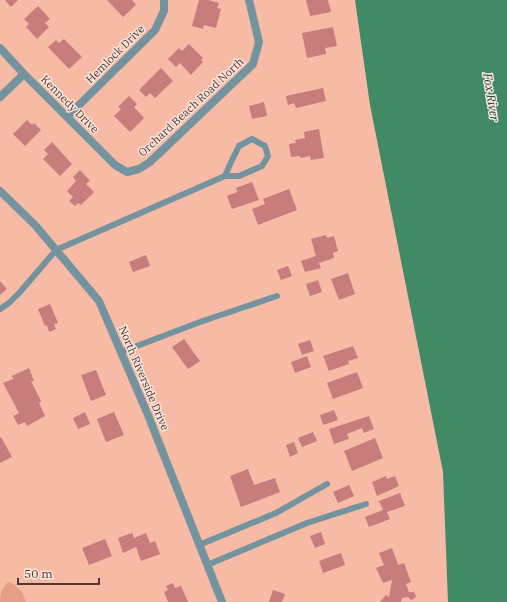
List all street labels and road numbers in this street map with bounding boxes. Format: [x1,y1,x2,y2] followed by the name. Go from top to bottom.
[83,22,147,86] street label: Hemlock Drive
[135,54,247,160] street label: Orchard Beach Road North
[38,72,102,136] street label: Kennedy Drive
[116,324,172,432] street label: North Riverside Drive

